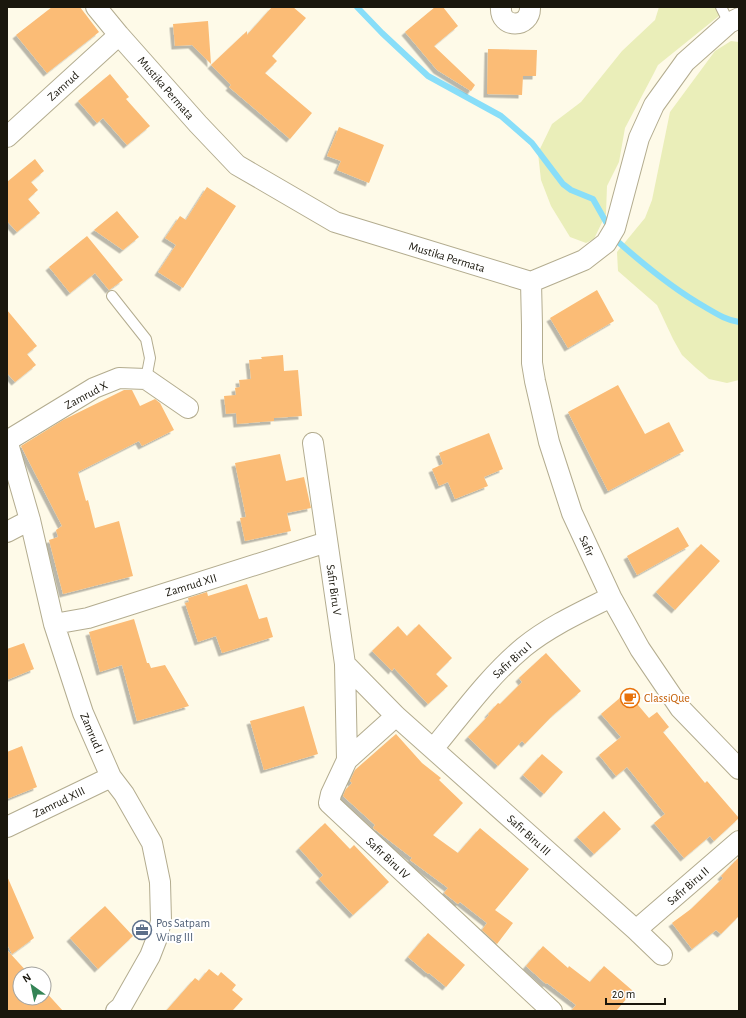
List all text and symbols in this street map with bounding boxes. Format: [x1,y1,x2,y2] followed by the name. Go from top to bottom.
[136,54,197,122] street label: Mustika Permata
[45,69,81,103] street label: Zamrud
[408,240,487,274] street label: Mustika Permata
[63,379,109,411] street label: Zamrud X
[577,534,597,558] street label: Safir
[324,564,344,617] street label: Safir Biru V
[164,572,218,598] street label: Zamrud XII
[490,640,534,680] street label: Safir Biru I
[619,687,641,709] cafe icon: ClassiQue
[644,692,690,705] place label: ClassiQue
[78,711,106,755] street label: Zamrud I
[31,784,87,820] street label: Zamrud XIII
[505,812,553,858] street label: Safir Biru III
[364,835,412,881] street label: Safir Biru IV
[665,865,711,907] street label: Safir Biru II
[156,917,210,943] place label: Pos Satpam Wing III
[131,919,153,941] office icon: Pos Satpam Wing III
[12,966,52,1006] north arrow
[21,971,33,985] text: N
[606,980,665,1006] scale bar
[612,988,635,1000] text: 20 m

